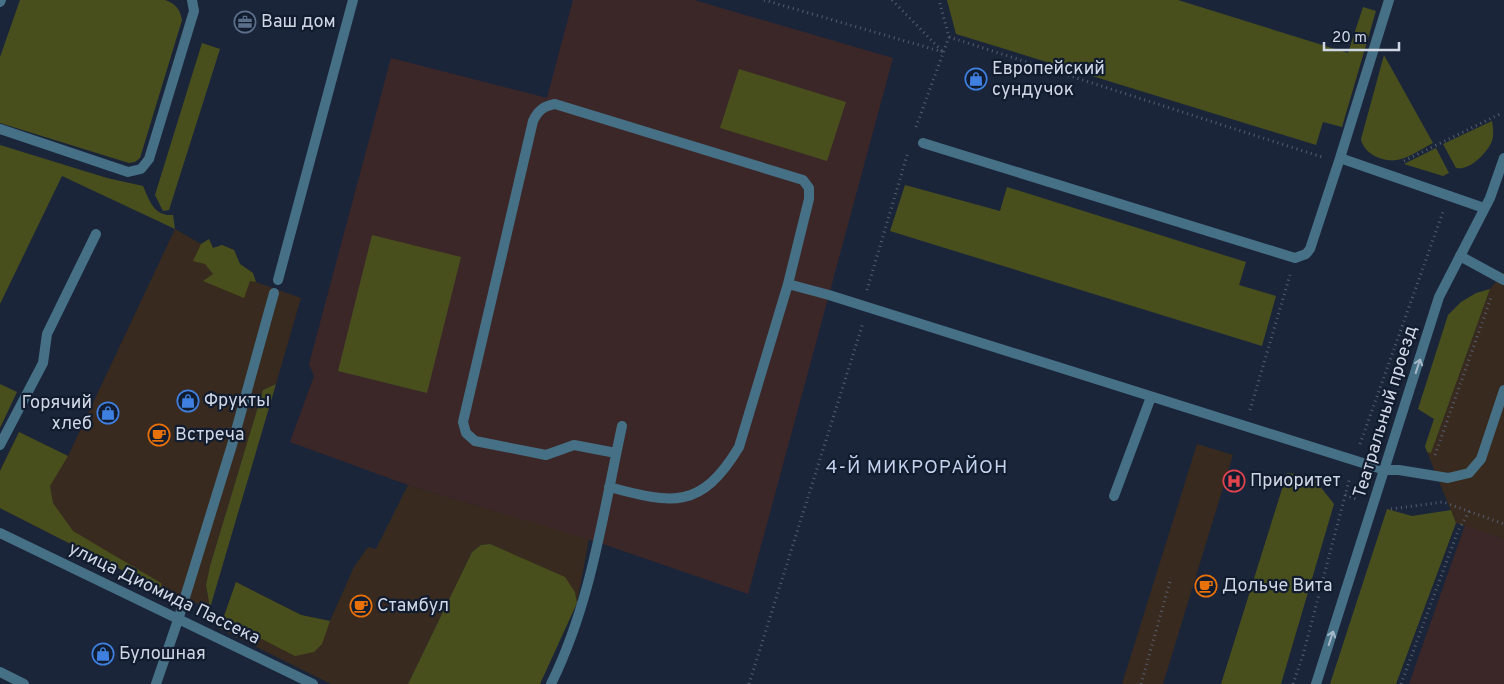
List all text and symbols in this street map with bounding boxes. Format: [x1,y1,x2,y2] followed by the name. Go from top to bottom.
[233,10,257,34] office icon: Ваш дом
[261,11,336,34] place label: Ваш дом
[1324,20,1399,52] scale bar
[1332,29,1367,48] text: 20 m
[992,58,1105,102] place label: Европейский сундучок
[964,67,988,91] shop icon: Европейский сундучок
[1349,323,1423,501] street label: Театральный проезд
[1413,358,1423,374] one-way arrow
[176,389,200,413] shop icon: Фрукты
[204,390,270,413] place label: Фрукты
[21,392,92,436] place label: Горячий хлеб
[96,401,120,425] shop icon: Горячий хлеб
[147,423,171,447] cafe icon: Встреча
[175,424,245,447] place label: Встреча
[826,455,1008,480] district label: 4-Й МИКРОРАЙОН
[1222,469,1246,493] hospital icon: Приоритет
[1250,470,1341,493] place label: Приоритет
[64,538,264,650] street label: улица Диомида Пассека
[1194,574,1218,598] cafe icon: Дольче Вита
[1222,575,1333,598] place label: Дольче Вита
[349,594,373,618] cafe icon: Стамбул
[377,595,449,618] place label: Стамбул
[1327,630,1337,646] one-way arrow
[91,642,115,666] shop icon: Булошная
[119,643,206,666] place label: Булошная

